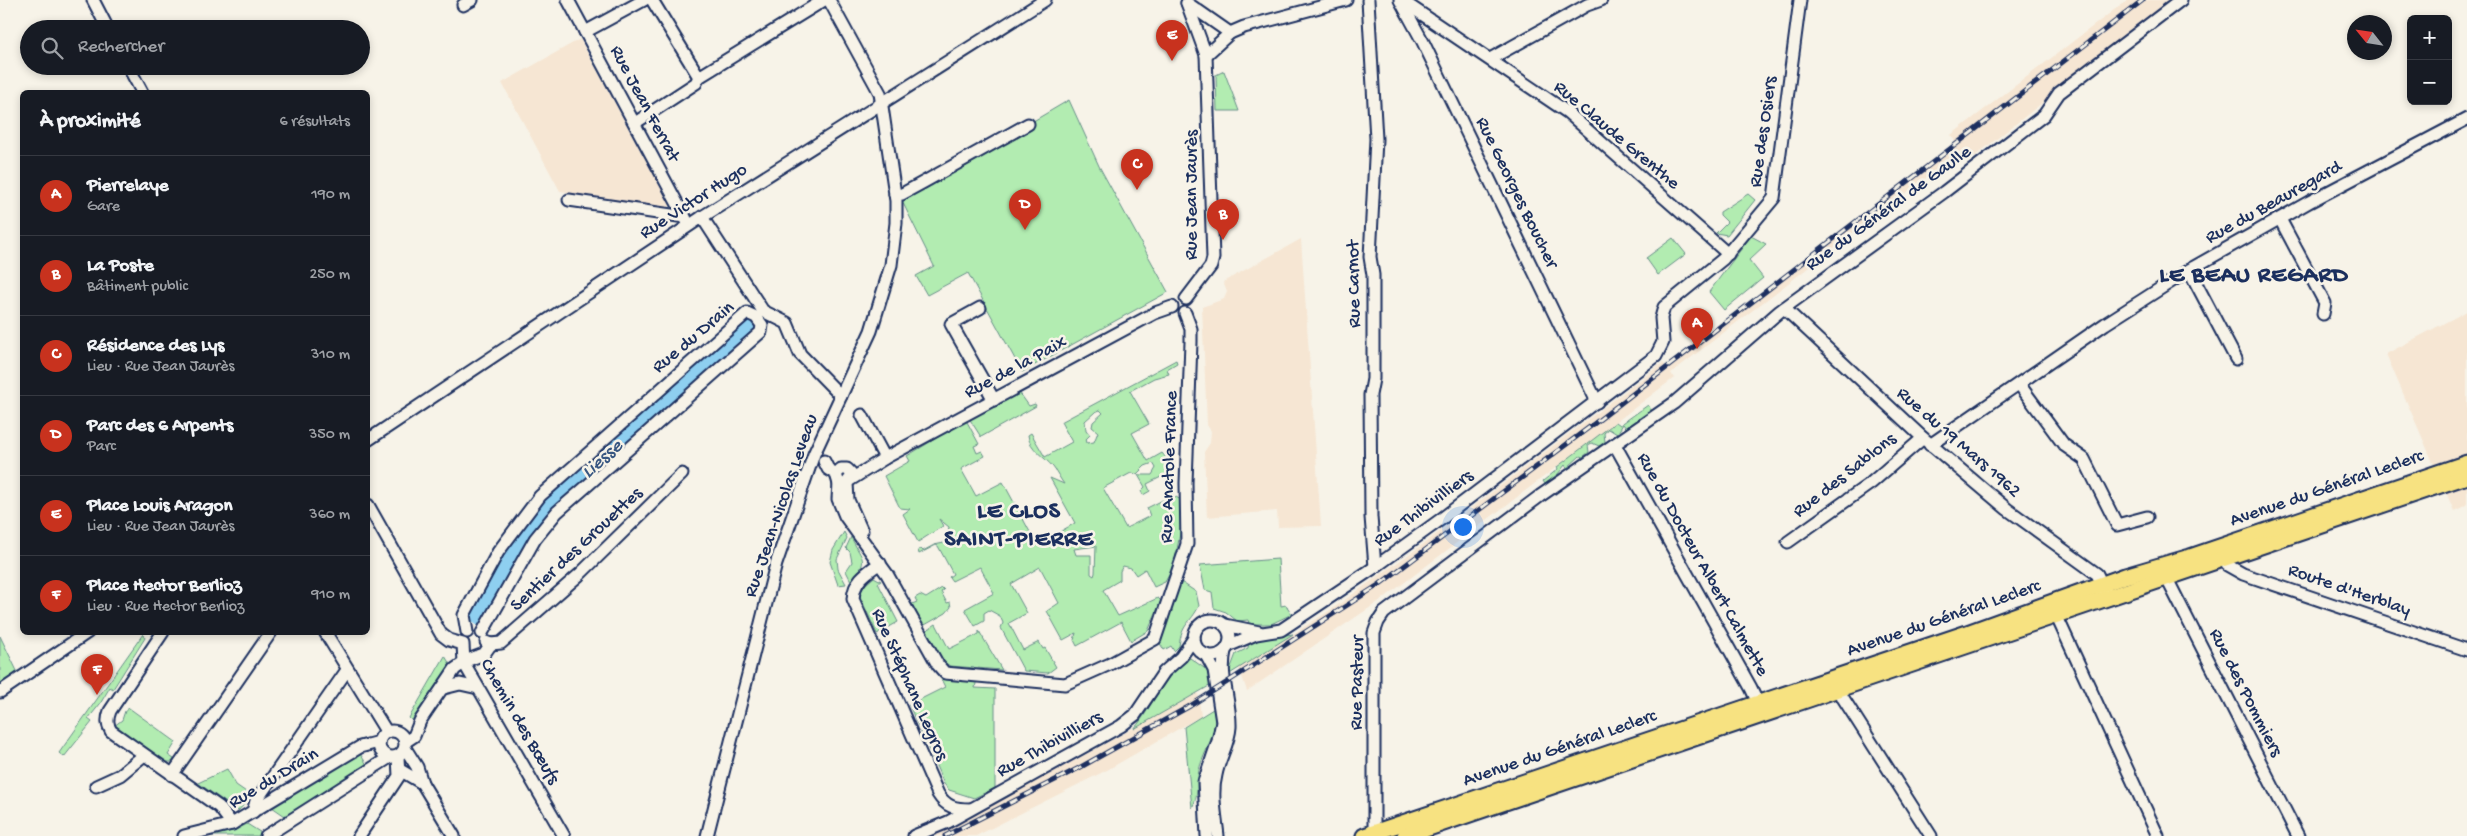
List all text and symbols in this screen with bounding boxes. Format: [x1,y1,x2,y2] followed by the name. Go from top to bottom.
[2347,15,2392,60] north arrow
[2407,15,2452,105] map controls
[2407,15,2452,60] button: +
[20,20,370,75] search box
[1156,20,1188,61] pin: E
[38,34,66,62] icon: search
[78,36,164,59] text: Rechercher
[604,42,685,168] street label: Rue Jean Ferrat
[2407,60,2452,105] button: −
[1745,74,1783,189] street label: Rue des Osiers
[1548,76,1684,196] street label: Rue Claude Grenthe
[40,110,141,135] text: À proximité
[279,113,350,132] text: 6 résultats
[1469,114,1564,274] street label: Rue Georges Boucher
[1181,129,1204,260] street label: Rue Jean Jaurès
[1802,141,1977,277] street label: Rue du Général de Gaulle
[1121,149,1153,190] pin: C
[2202,155,2348,250] street label: Rue du Beauregard
[636,159,752,245] street label: Rue Victor Hugo
[87,175,169,198] text: Pierrelaye
[51,186,61,205] text: A
[311,186,350,205] text: 190 m
[1009,189,1041,230] pin: D
[87,198,120,217] text: Gare
[1207,199,1239,240] pin: B
[1343,238,1367,328] street label: Rue Carnot
[87,255,154,278] text: La Poste
[2159,262,2349,291] district label: LE BEAU REGARD
[52,266,60,285] text: B
[310,266,350,285] text: 250 m
[87,278,188,297] text: Bâtiment public
[648,297,740,379] street label: Rue du Drain
[1681,308,1713,349] pin: A
[961,331,1071,405] street label: Rue de la Paix
[87,335,224,358] text: Résidence des Lys
[52,346,60,365] text: C
[311,346,350,365] text: 310 m
[87,358,234,377] text: Lieu · Rue Jean Jaurès
[1891,383,2025,503] street label: Rue du 19 Mars 1962
[1156,390,1184,544] street label: Rue Anatole France
[740,411,824,601] street label: Rue Jean-Nicolas Leveau
[87,415,233,438] text: Parc des 6 Arpents
[51,426,61,445] text: D
[309,426,350,445] text: 350 m
[1789,428,1902,524] street label: Rue des Sablons
[578,435,629,484] water label: Liesse
[87,438,116,457] text: Parc
[2227,445,2427,533] street label: Avenue du Général Leclerc
[1631,449,1773,681] street label: Rue du Docteur Albert Calmette
[1370,465,1479,553] street label: Rue Thibivilliers
[506,482,649,617] street label: Sentier des Grouettes
[87,495,233,518] text: Place Louis Aragon
[944,498,1095,555] district label: LE CLOS SAINT-PIERRE
[51,506,61,525] text: E
[309,506,350,525] text: 360 m
[1450,514,1476,540] your location
[87,518,234,537] text: Lieu · Rue Jean Jaurès
[2285,559,2414,623] street label: Route d'Herblay
[87,575,242,598] text: Place Hector Berlioz
[1844,575,2044,663] street label: Avenue du Général Leclerc
[52,586,60,605] text: F
[311,586,350,605] text: 910 m
[87,598,244,617] text: Lieu · Rue Hector Berlioz
[865,605,953,766] street label: Rue Stéphane Legros
[2203,625,2288,762] street label: Rue des Pommiers
[1346,633,1370,730] street label: Rue Pasteur
[81,654,113,695] pin: F
[474,655,565,790] street label: Chemin des Bœufs
[1460,705,1660,793] street label: Avenue du Général Leclerc
[993,706,1108,784] street label: Rue Thibivilliers
[225,743,323,815] street label: Rue du Drain

